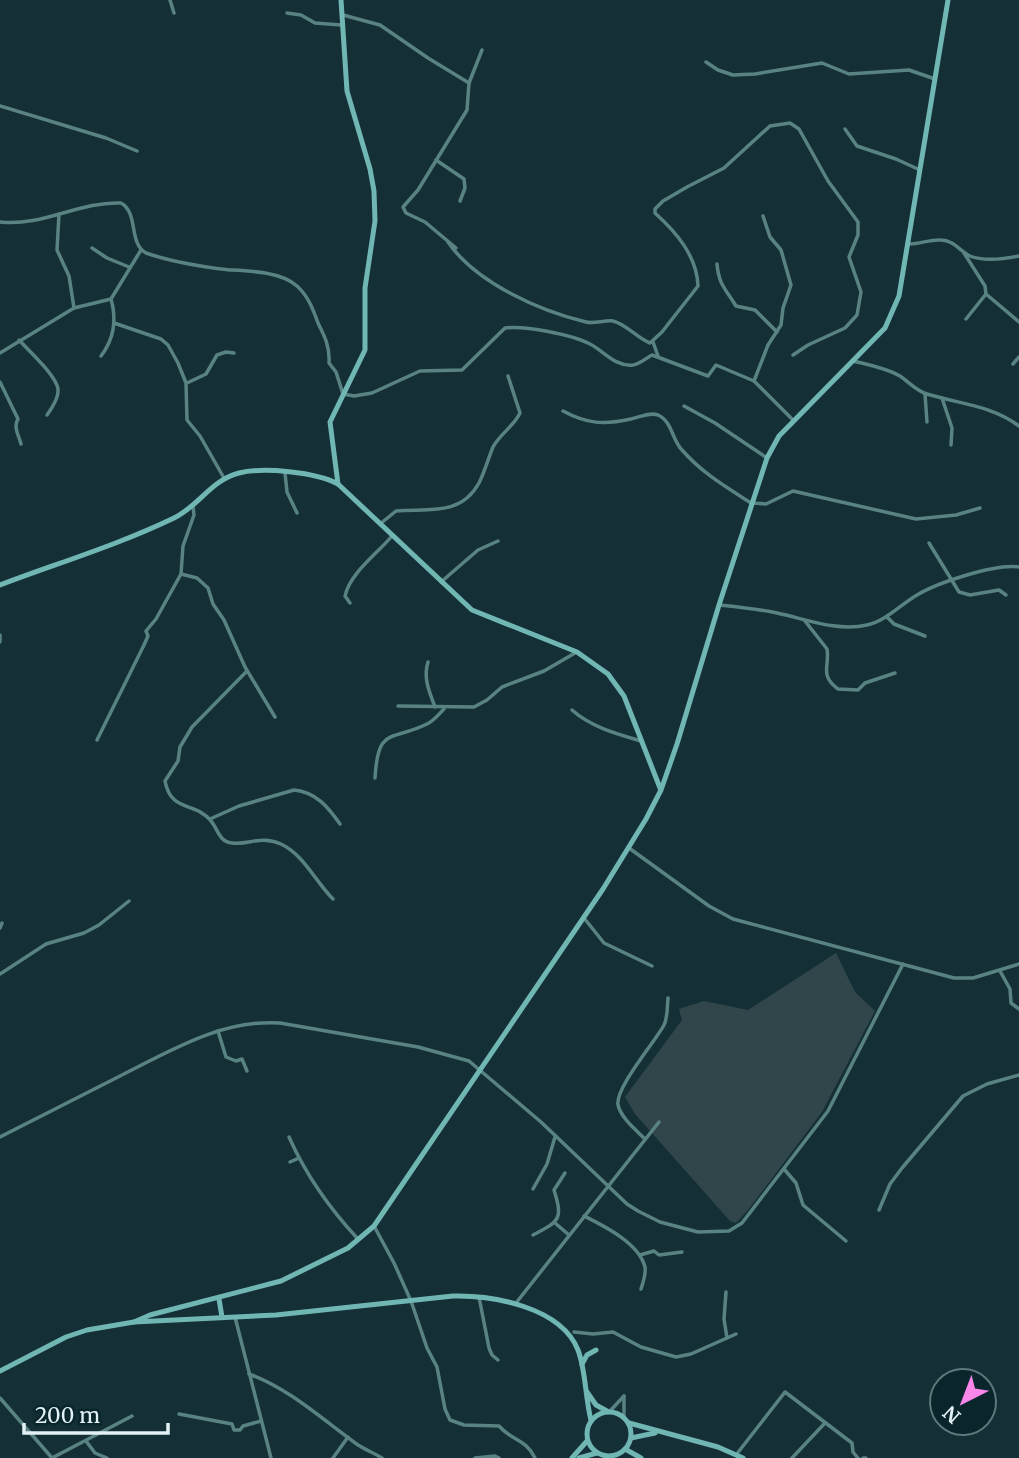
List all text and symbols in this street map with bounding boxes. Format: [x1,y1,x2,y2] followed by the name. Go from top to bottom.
[928,1367,998,1437] north arrow
[24,1392,168,1436] scale bar
[938,1401,965,1429] text: N
[35,1402,100,1429] text: 200 m

